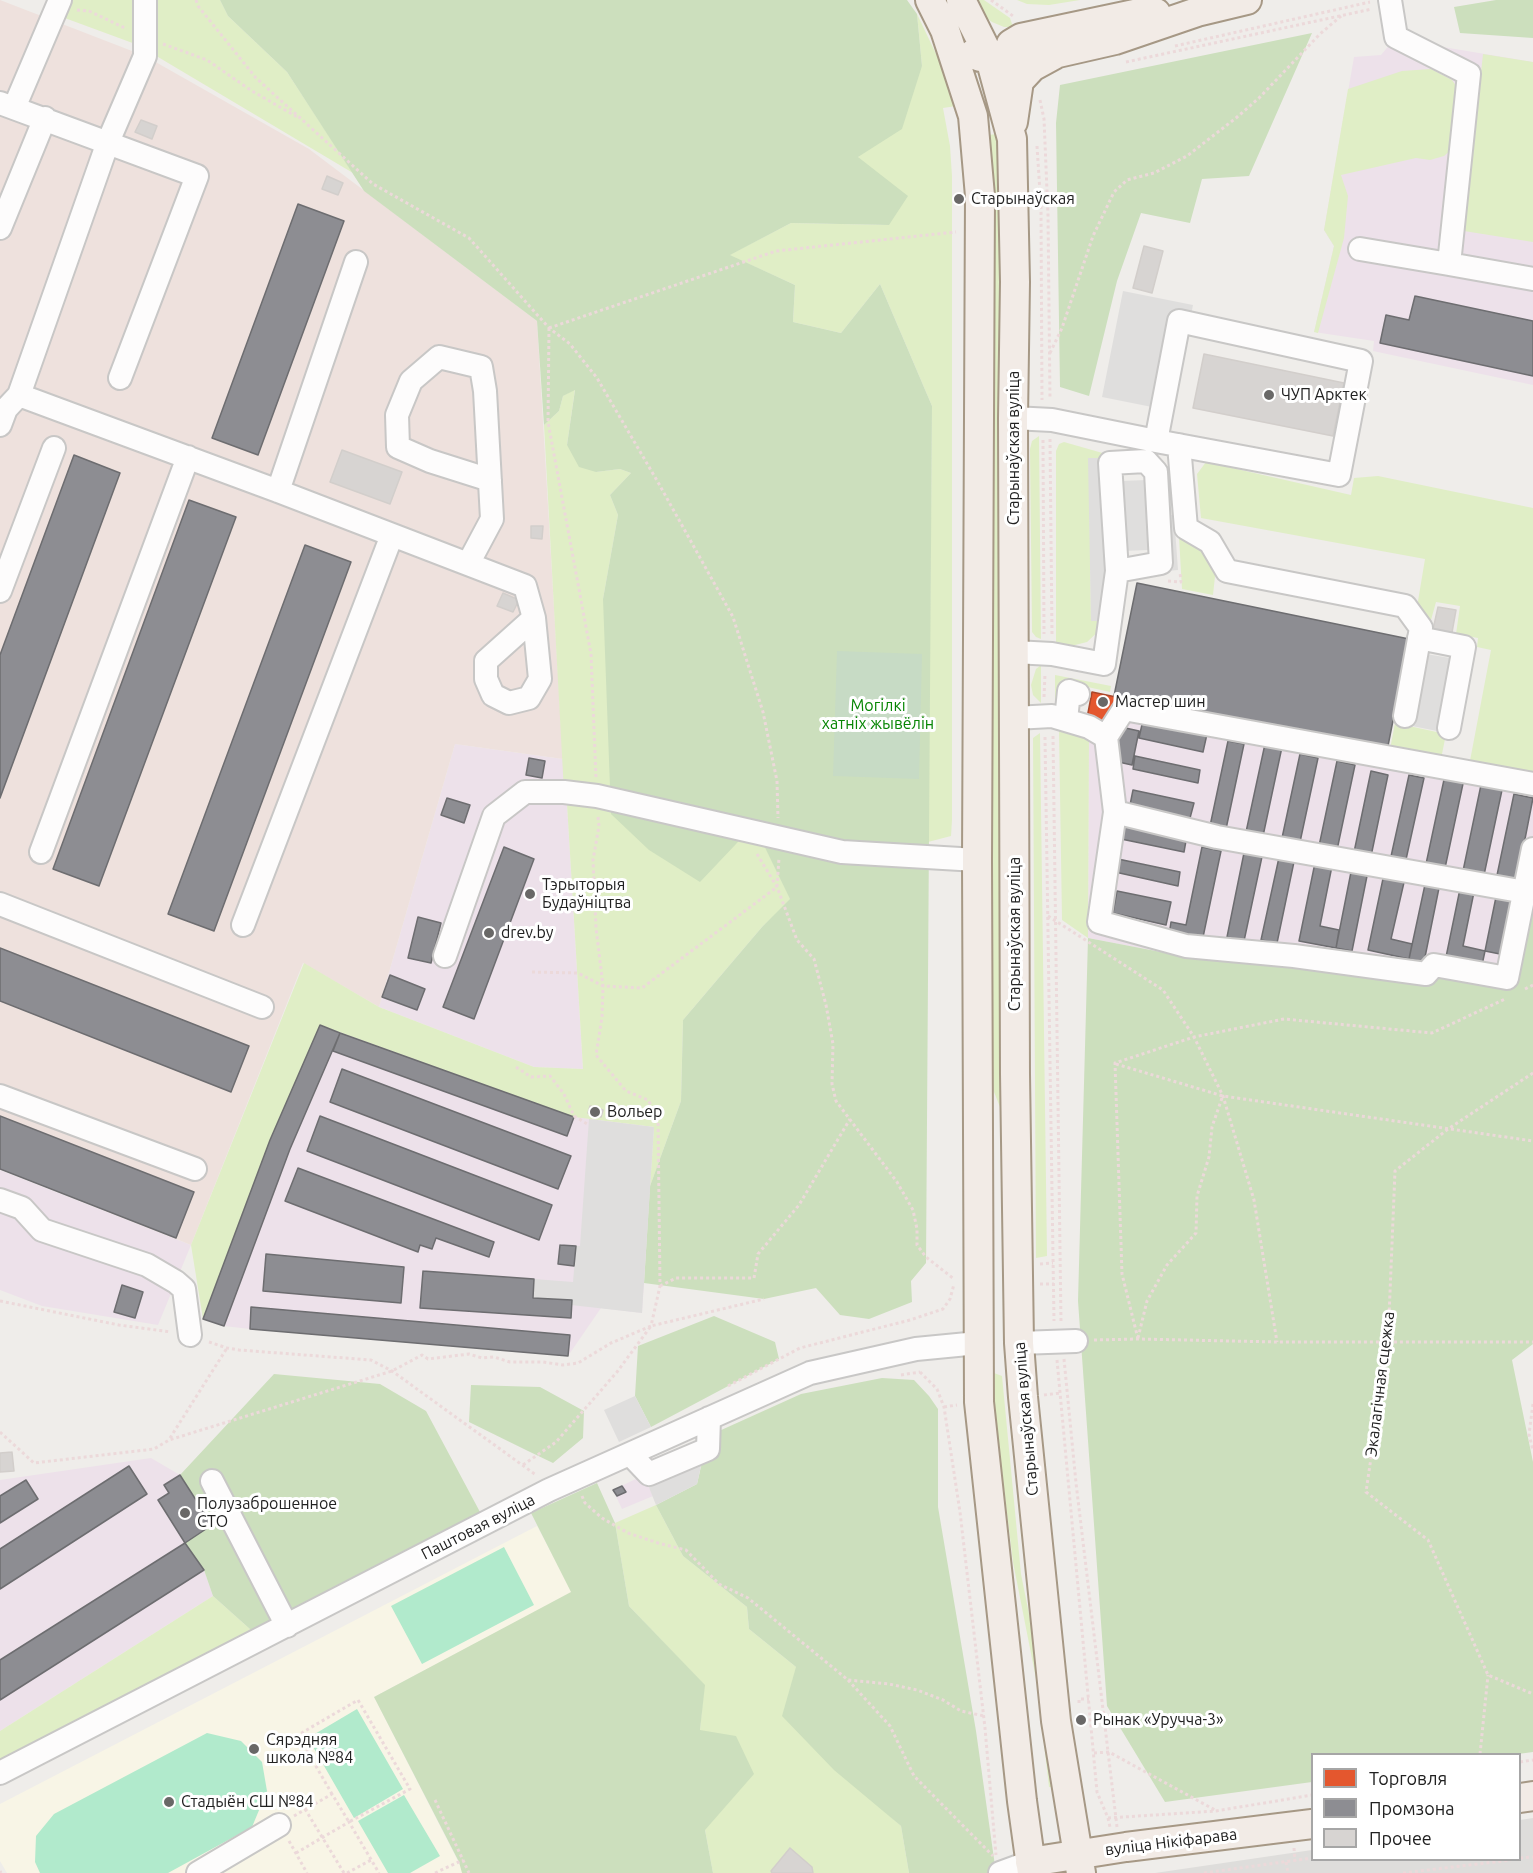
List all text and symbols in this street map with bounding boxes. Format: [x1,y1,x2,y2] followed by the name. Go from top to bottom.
[971,189,1075,209] place label: Старынаўская
[952,192,966,206] marker: Старынаўская
[1004,371,1024,525] street label: Старынаўская вуліца
[1281,385,1367,405] place label: ЧУП Арктек
[1262,388,1276,402] marker: ЧУП Арктек
[1115,692,1206,712] place label: Мастер шин
[1096,695,1110,709] marker: Мастер шин
[822,696,934,734] park label: Могілкі хатніх жывёлін
[1005,857,1025,1011] street label: Старынаўская вуліца
[542,875,631,913] place label: Тэрыторыя Будаўніцтва
[523,887,537,901] marker: Тэрыторыя Будаўніцтва
[501,923,554,943] place label: drev.by
[482,926,496,940] marker: drev.by
[607,1102,662,1122] place label: Вольер
[588,1105,602,1119] marker: Вольер
[1362,1310,1398,1458] street label: Экалагічная сцежка
[1010,1341,1042,1497] street label: Старынаўская вуліца
[418,1490,538,1564] street label: Паштовая вуліца
[197,1494,337,1532] place label: Полузаброшенное СТО
[178,1506,192,1520] marker: Полузаброшенное СТО
[1093,1710,1224,1730] place label: Рынак «Уручча-3»
[1074,1713,1088,1727] marker: Рынак «Уручча-3»
[266,1730,353,1768] place label: Сярэдняя школа №84
[247,1742,261,1756] marker: Сярэдняя школа №84
[1311,1753,1521,1861] legend
[1369,1768,1447,1788] text: Торговля
[181,1792,314,1812] place label: Стадыён СШ №84
[162,1795,176,1809] marker: Стадыён СШ №84
[1369,1798,1454,1818] text: Промзона
[1104,1824,1238,1860] street label: вуліца Нікіфарава
[1369,1828,1432,1848] text: Прочее

